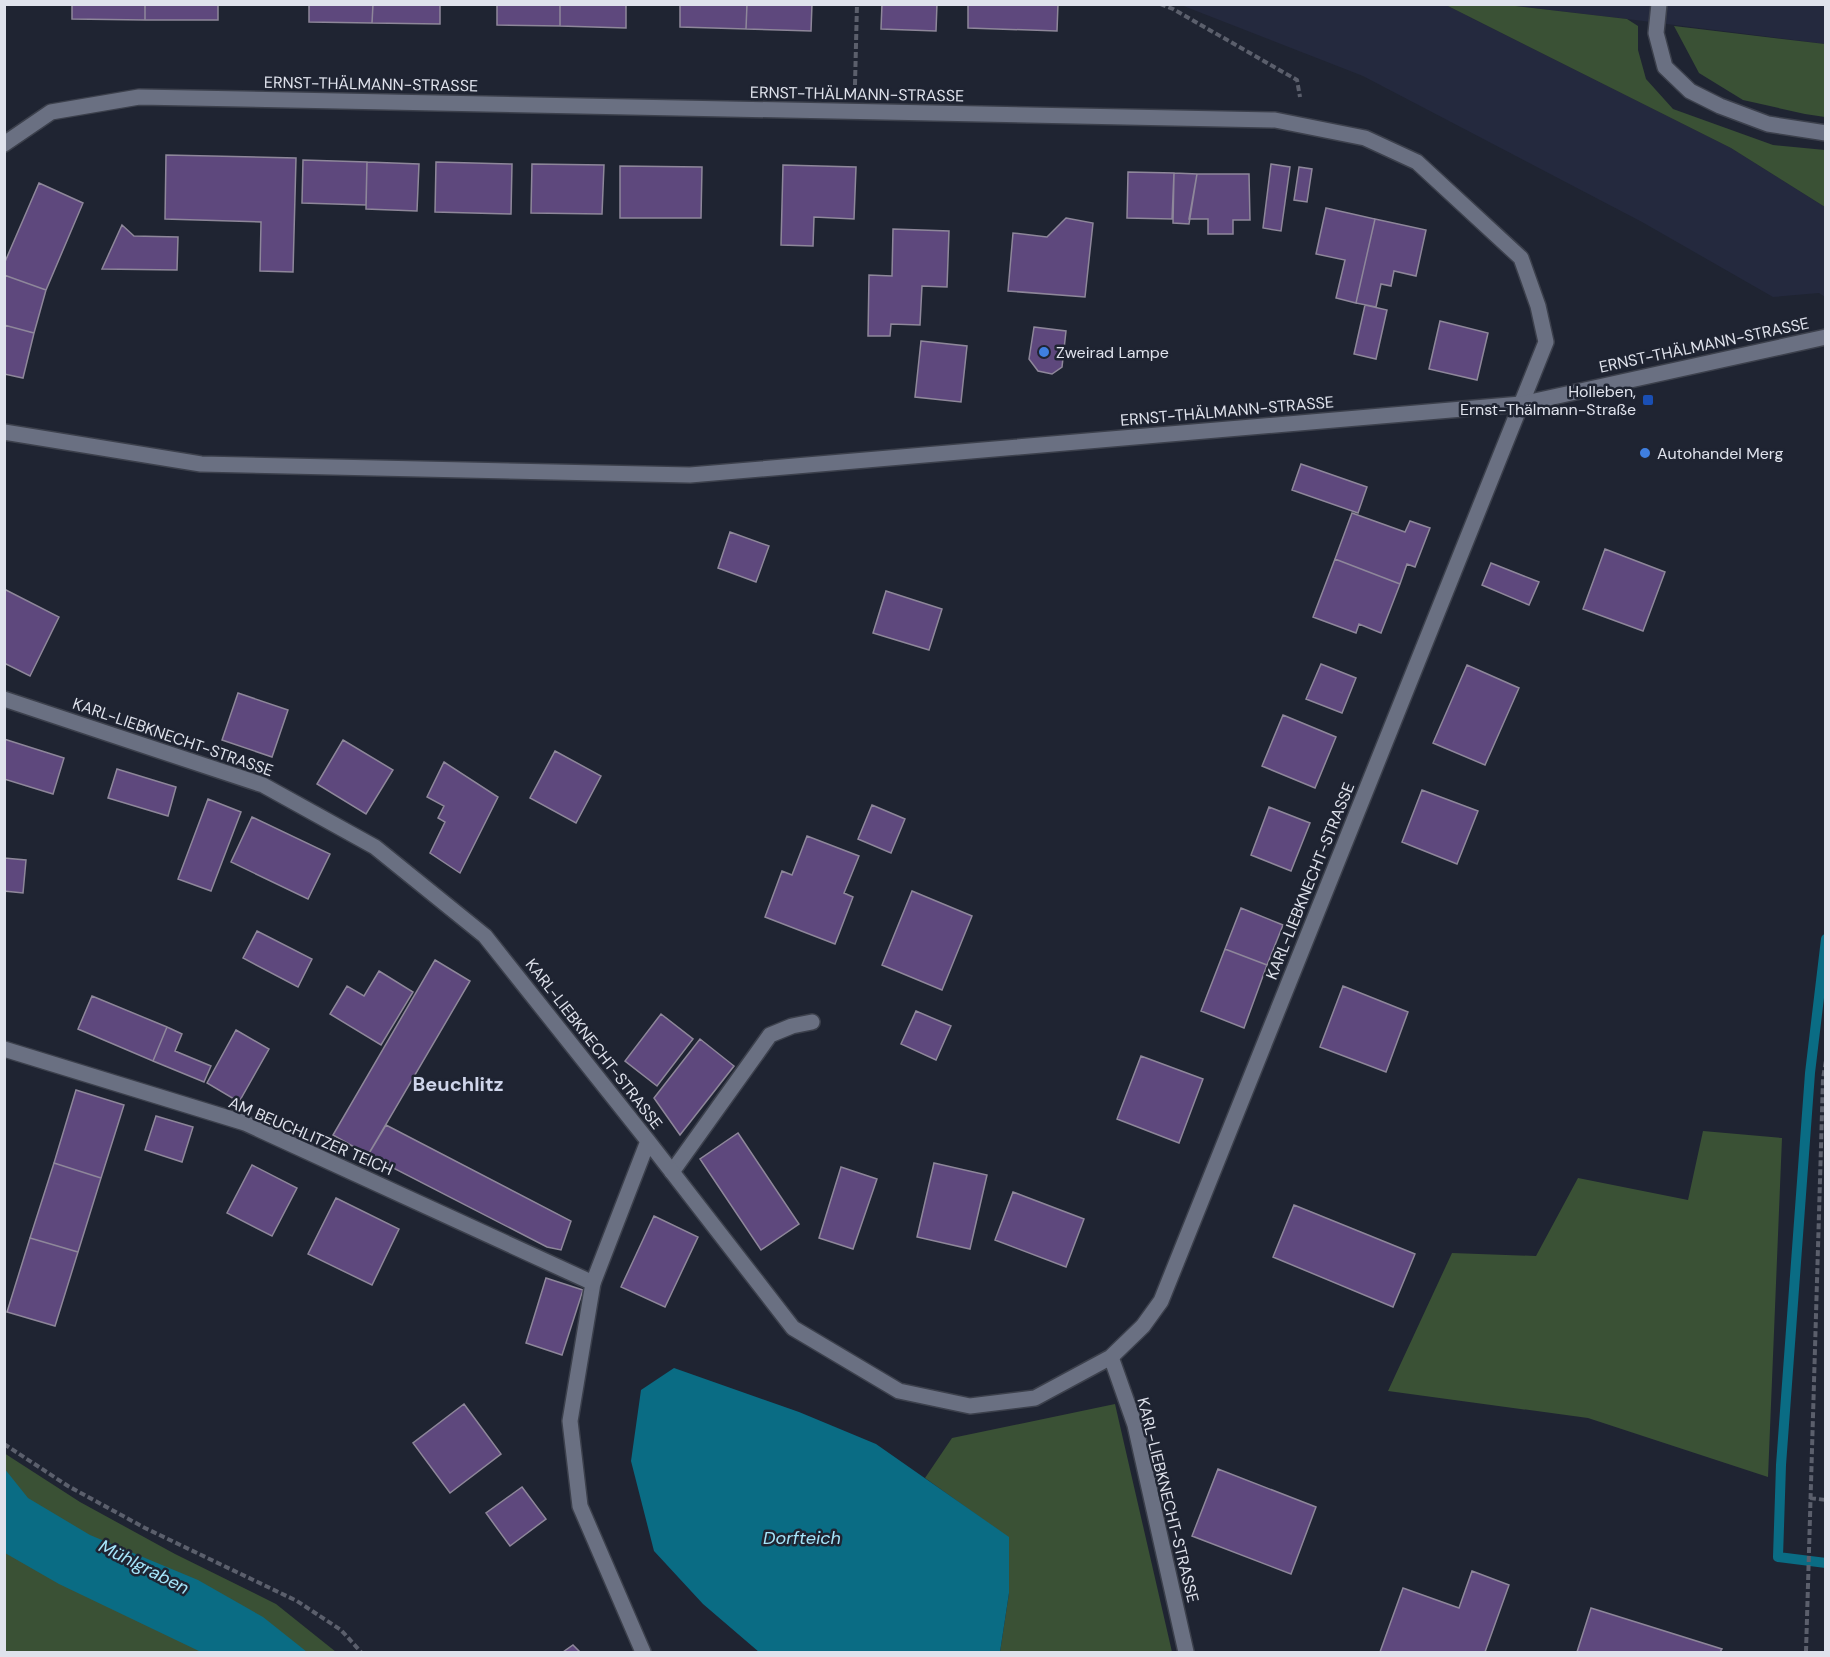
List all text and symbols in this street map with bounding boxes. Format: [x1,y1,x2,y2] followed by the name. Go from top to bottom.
[264,72,478,96] street label: ERNST-THÄLMANN-STRASSE
[750,82,964,106] street label: ERNST-THÄLMANN-STRASSE
[1597,312,1811,378] street label: ERNST-THÄLMANN-STRASSE
[1056,342,1169,363] place label: Zweirad Lampe
[1037,345,1051,359] marker: Zweirad Lampe
[1460,381,1636,420] place label: Holleben, Ernst-Thälmann-Straße
[1119,391,1335,431] street label: ERNST-THÄLMANN-STRASSE
[1641,393,1655,407] marker: Holleben, Ernst-Thälmann-Straße
[1657,443,1783,464] place label: Autohandel Merg
[1638,446,1652,460] marker: Autohandel Merg
[70,693,276,781] street label: KARL-LIEBKNECHT-STRASSE
[1261,779,1359,983] street label: KARL-LIEBKNECHT-STRASSE
[521,955,667,1133] street label: KARL-LIEBKNECHT-STRASSE
[413,1071,503,1097] district label: Beuchlitz
[226,1092,396,1180] street label: AM BEUCHLITZER TEICH
[1132,1395,1204,1605] street label: KARL-LIEBKNECHT-STRASSE
[763,1526,841,1550] water label: Dorfteich
[95,1534,193,1600] water label: Mühlgraben

